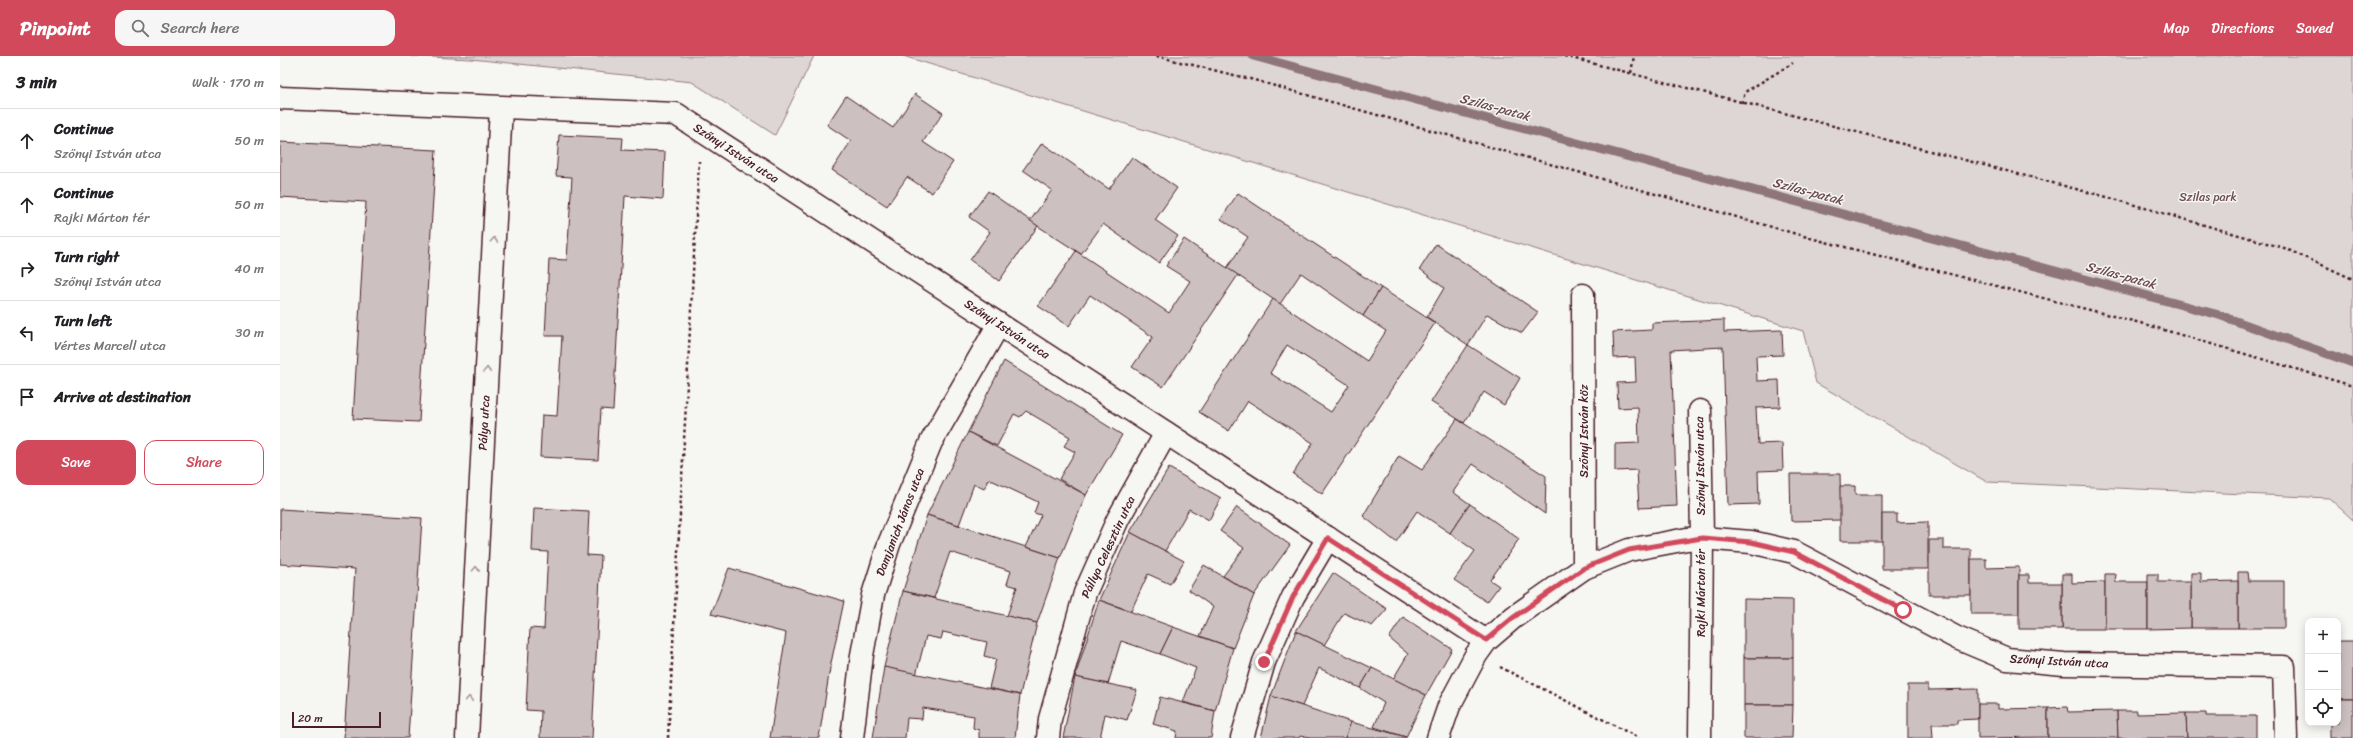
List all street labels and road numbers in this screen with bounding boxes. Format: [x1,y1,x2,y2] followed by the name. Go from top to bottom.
[689,117,784,190] street label: Szőnyi István utca
[960,293,1055,366] street label: Szőnyi István utca
[1573,384,1595,478] street label: Szőnyi István köz
[472,395,496,451] street label: Pálya utca
[1688,415,1712,516] street label: Szőnyi István utca
[869,465,931,579] street label: Damjanich János utca
[1075,492,1141,602] street label: Pállya Celesztin utca
[1690,548,1712,637] street label: Rajki Márton tér
[2009,647,2110,675] street label: Szőnyi István utca

